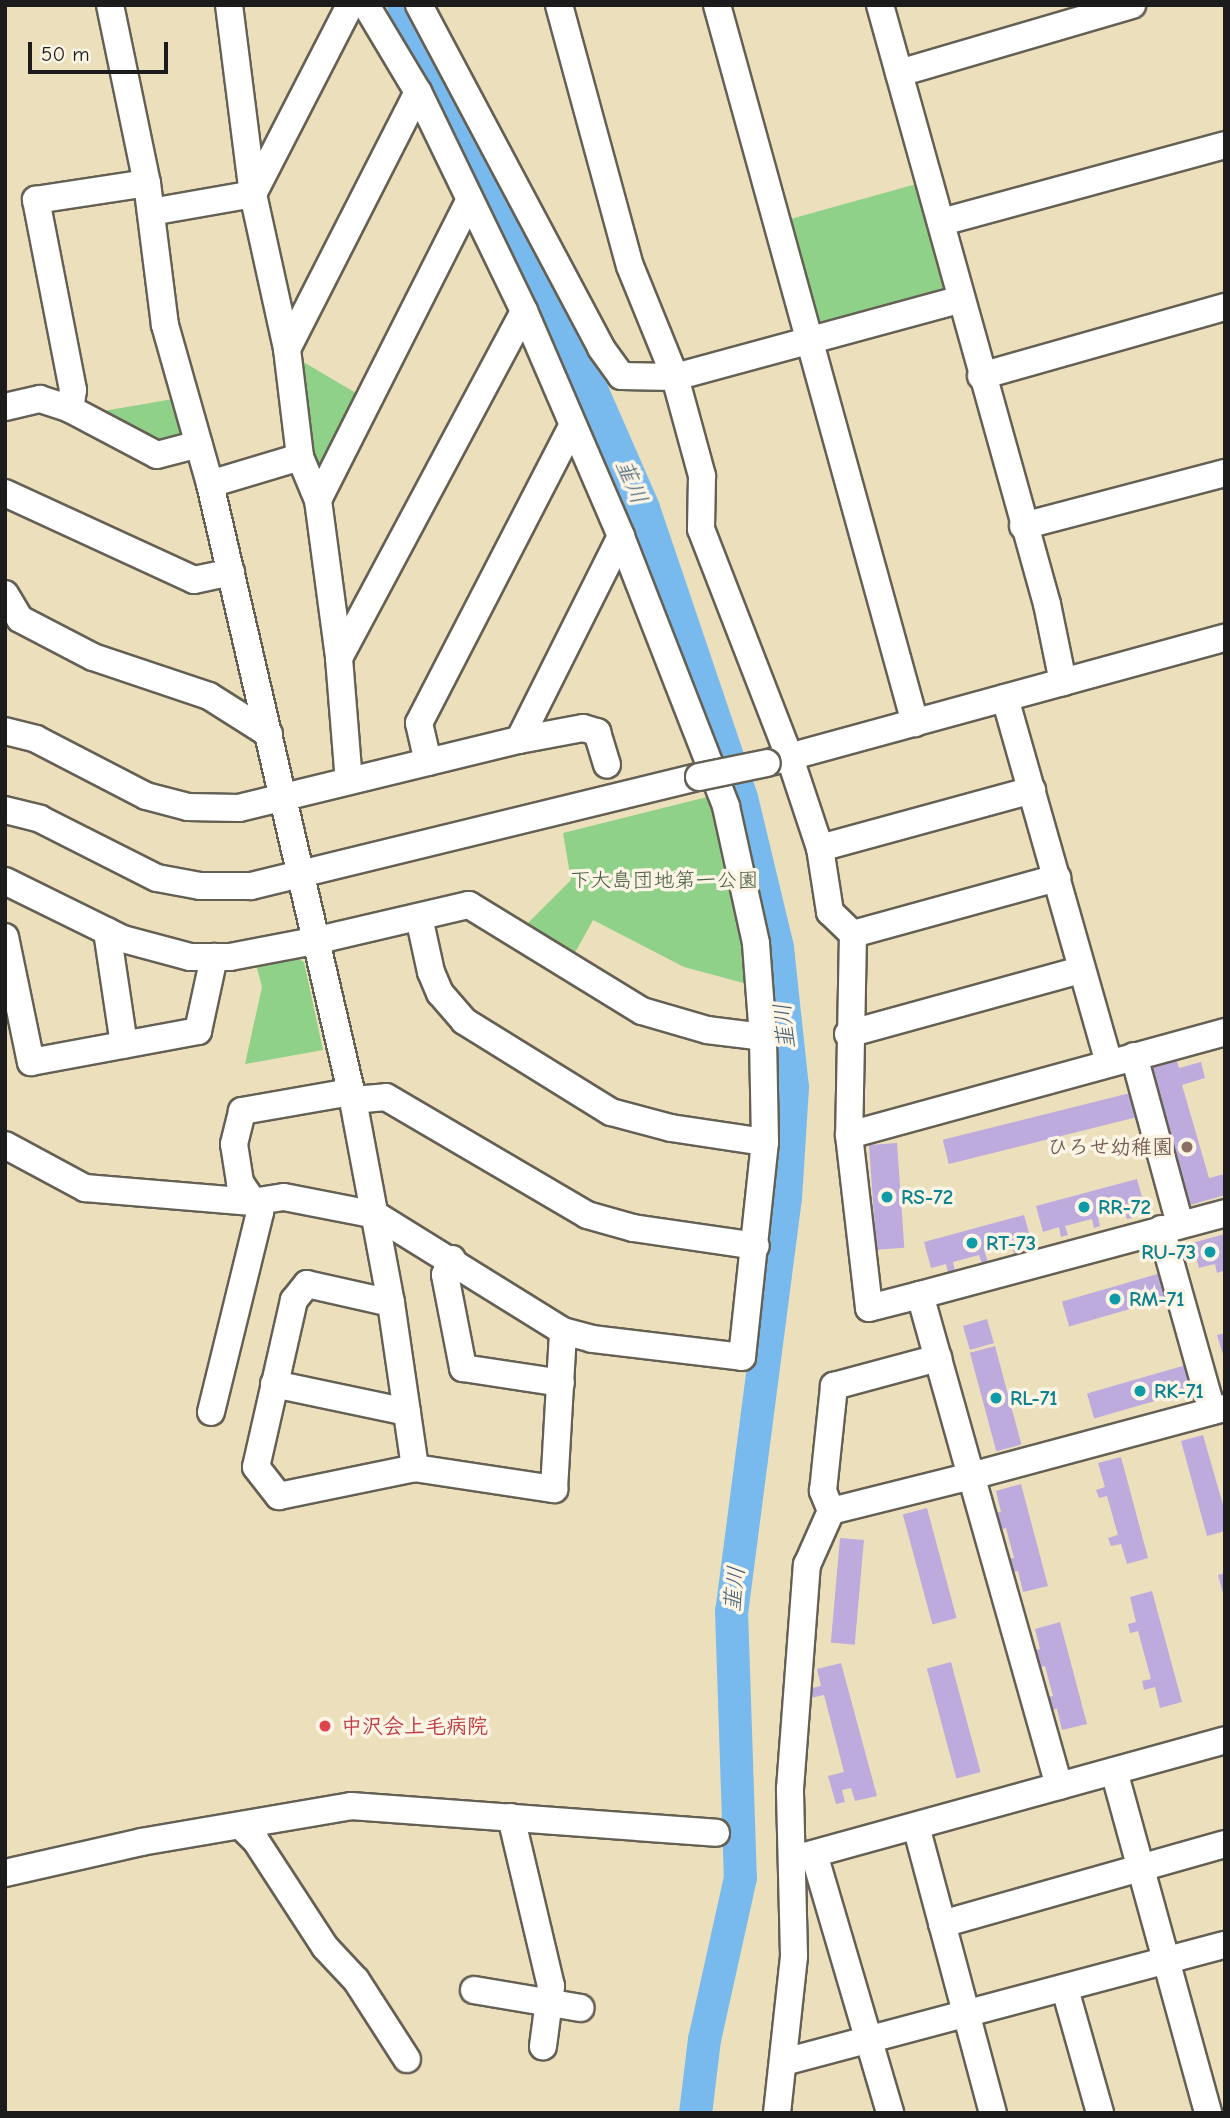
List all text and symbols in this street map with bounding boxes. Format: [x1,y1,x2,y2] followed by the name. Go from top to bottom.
[32,28,172,72] scale bar
[41,42,90,66] text: 50 m
[609,455,653,509] water label: 韮川
[570,867,758,893] park label: 下大島団地第一公園
[769,1002,801,1050] water label: 韮川
[1047,1134,1173,1160] place label: ひろせ幼稚園
[1179,1139,1195,1155] marker: ひろせ幼稚園
[901,1184,953,1210] place label: RS-72
[879,1189,895,1205] marker: RS-72
[1098,1194,1151,1220] place label: RR-72
[1076,1199,1092,1215] marker: RR-72
[986,1230,1036,1256] place label: RT-73
[964,1235,980,1251] marker: RT-73
[1141,1239,1196,1265] place label: RU-73
[1202,1244,1218,1260] marker: RU-73
[1129,1286,1184,1312] place label: RM-71
[1107,1291,1123,1307] marker: RM-71
[1154,1378,1204,1404] place label: RK-71
[1132,1383,1148,1399] marker: RK-71
[1010,1385,1058,1411] place label: RL-71
[988,1390,1004,1406] marker: RL-71
[719,1565,751,1613] water label: 韮川
[341,1713,488,1739] place label: 中沢会上毛病院
[315,1716,335,1736] marker: 中沢会上毛病院

